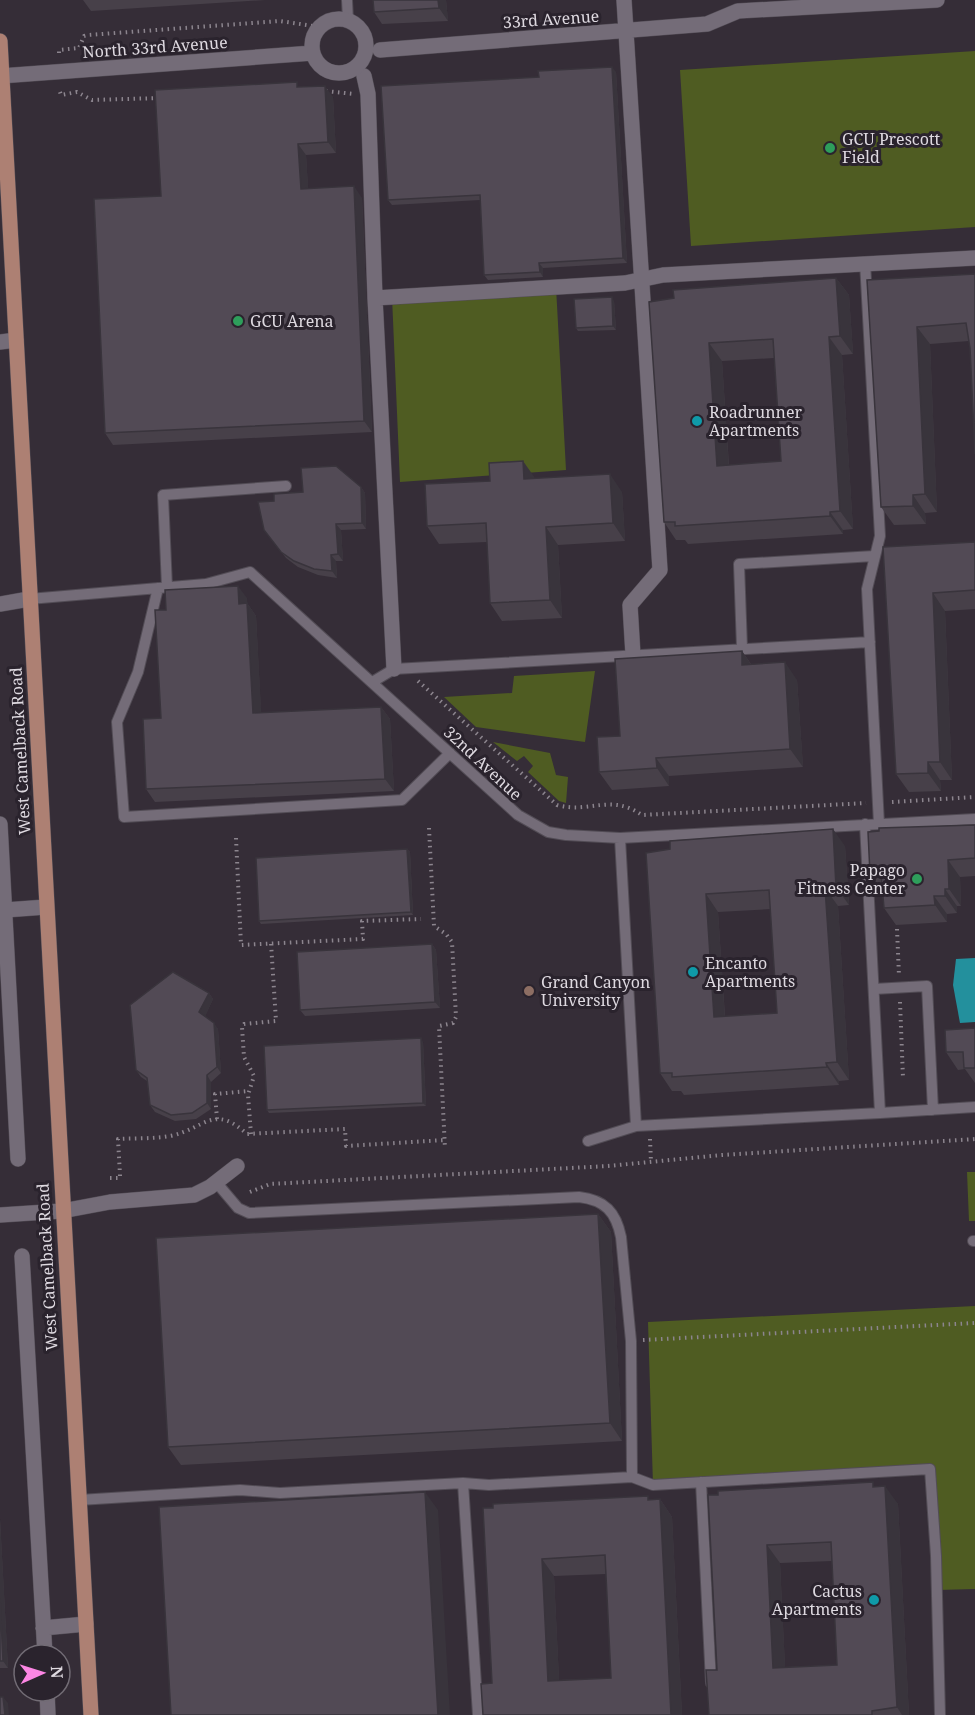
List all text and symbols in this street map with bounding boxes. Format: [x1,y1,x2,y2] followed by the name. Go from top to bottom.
[502,5,600,33] street label: 33rd Avenue
[82,31,228,63] street label: North 33rd Avenue
[842,128,941,168] place label: GCU Prescott Field
[823,141,837,155] marker: GCU Prescott Field
[250,310,334,332] place label: GCU Arena
[231,314,245,328] marker: GCU Arena
[709,401,802,441] place label: Roadrunner Apartments
[690,414,704,428] marker: Roadrunner Apartments
[5,667,35,835] street label: West Camelback Road
[439,721,527,805] street label: 32nd Avenue
[797,859,905,899] place label: Papago Fitness Center
[910,872,924,886] marker: Papago Fitness Center
[705,952,795,992] place label: Encanto Apartments
[686,965,700,979] marker: Encanto Apartments
[541,971,650,1011] place label: Grand Canyon University
[522,984,536,998] marker: Grand Canyon University
[32,1183,62,1351] street label: West Camelback Road
[772,1580,862,1620] place label: Cactus Apartments
[867,1593,881,1607] marker: Cactus Apartments
[12,1643,72,1703] north arrow
[46,1665,68,1679] text: N

